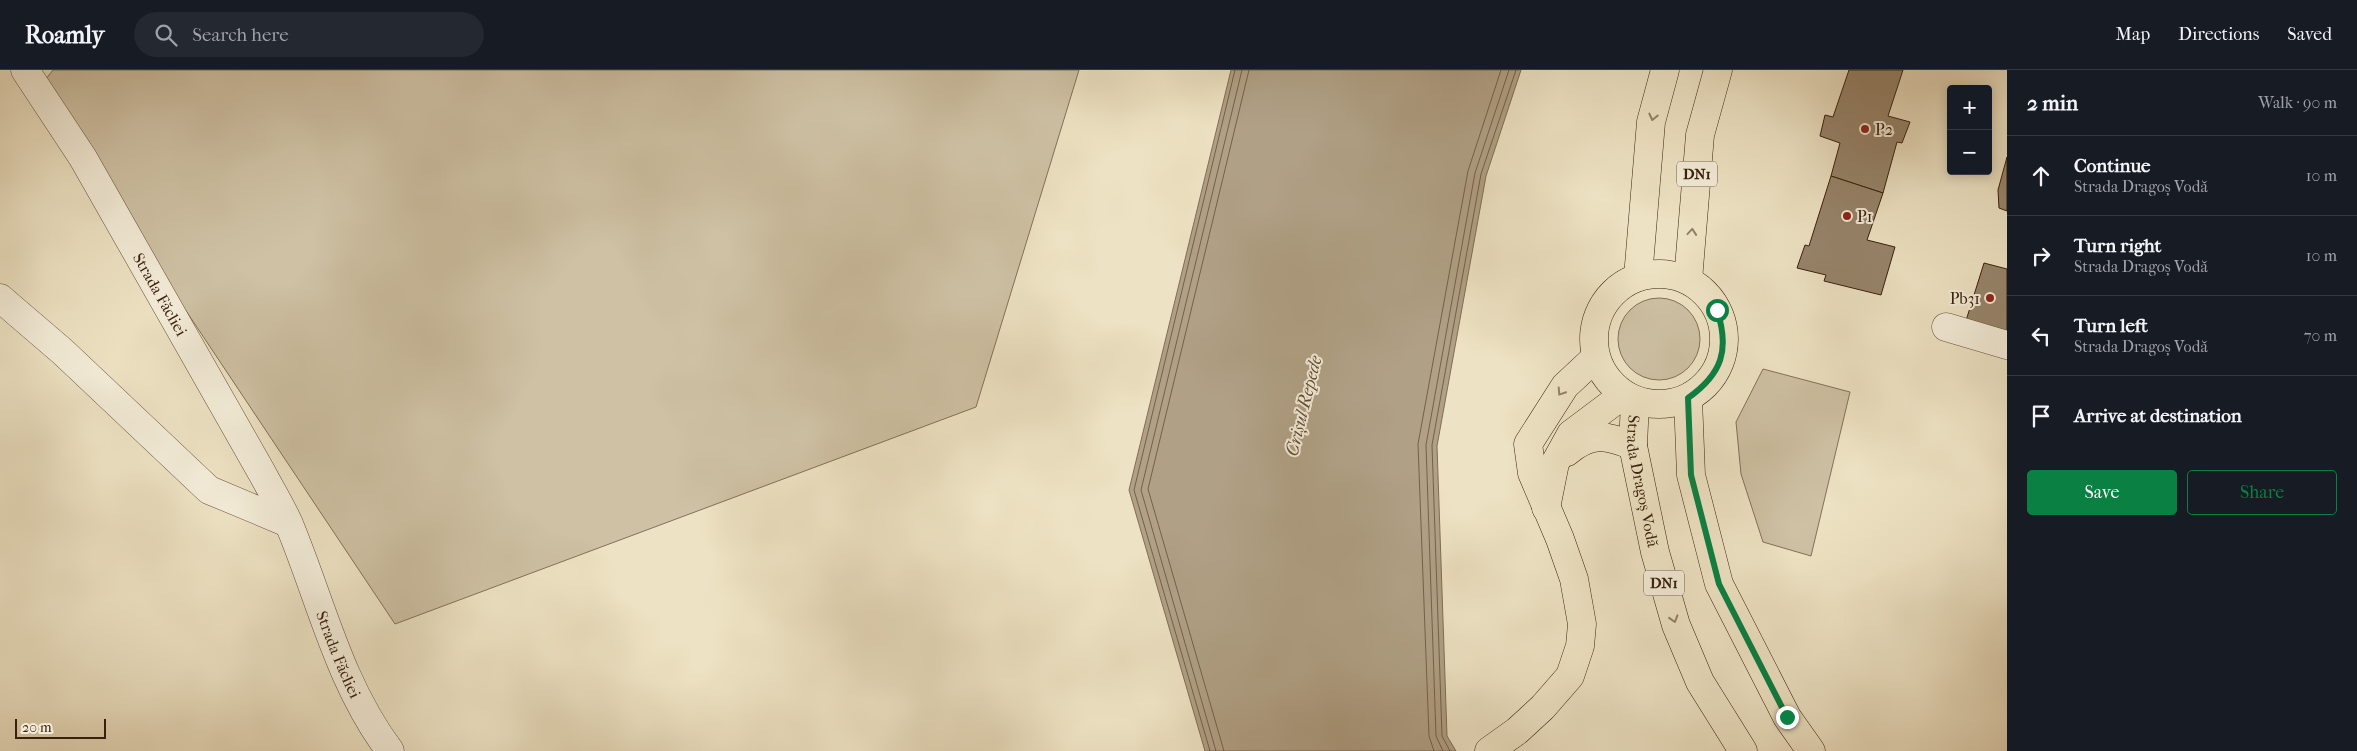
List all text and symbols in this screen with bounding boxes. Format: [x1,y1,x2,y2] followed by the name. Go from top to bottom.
[134,12,484,57] search box
[25,21,104,49] text: Roamly
[152,21,180,49] icon: search
[192,24,289,46] text: Search here
[2116,24,2150,45] text: Map
[2178,24,2259,45] text: Directions
[2287,24,2332,45] text: Saved
[1947,85,1992,175] map controls
[1947,85,1992,130] button: +
[2027,91,2078,115] text: 2 min
[2258,93,2337,112] text: Walk · 90 m
[1648,113,1659,122] one-way arrow
[1875,120,1893,139] place label: P2
[1859,123,1871,135] marker: P2
[1947,130,1992,175] button: −
[2074,155,2150,177] text: Continue
[1677,162,1717,186] road number: DN1
[2027,162,2055,190] icon: ahead
[2306,166,2337,185] text: 10 m
[2074,177,2208,196] text: Strada Dragoș Vodă
[1857,207,1872,226] place label: P1
[1841,210,1853,222] marker: P1
[1686,228,1697,236] one-way arrow
[2074,235,2161,257] text: Turn right
[2027,242,2055,270] icon: right
[2306,246,2337,265] text: 10 m
[129,249,192,339] street label: Strada Făcliei
[2074,257,2208,276] text: Strada Dragoș Vodă
[1950,289,1980,308] place label: Pb31
[1984,292,1996,304] marker: Pb31
[1706,299,1729,322] route start
[2074,315,2148,337] text: Turn left
[2027,322,2055,350] icon: left
[2304,326,2337,345] text: 70 m
[2074,337,2208,356] text: Strada Dragoș Vodă
[1281,353,1327,458] water label: Crișul Repede
[1558,386,1567,396] one-way arrow
[2027,402,2055,430] icon: arrive
[2074,405,2242,427] text: Arrive at destination
[1623,415,1663,549] street label: Strada Dragoș Vodă
[2027,470,2177,515] button: Save
[2187,470,2337,515] button: Share
[1644,570,1684,596] road number: DN1
[313,608,365,701] street label: Strada Făcliei
[1669,615,1679,623] one-way arrow
[1776,706,1799,729] route end
[15,716,106,739] scale bar
[22,719,52,736] text: 20 m

